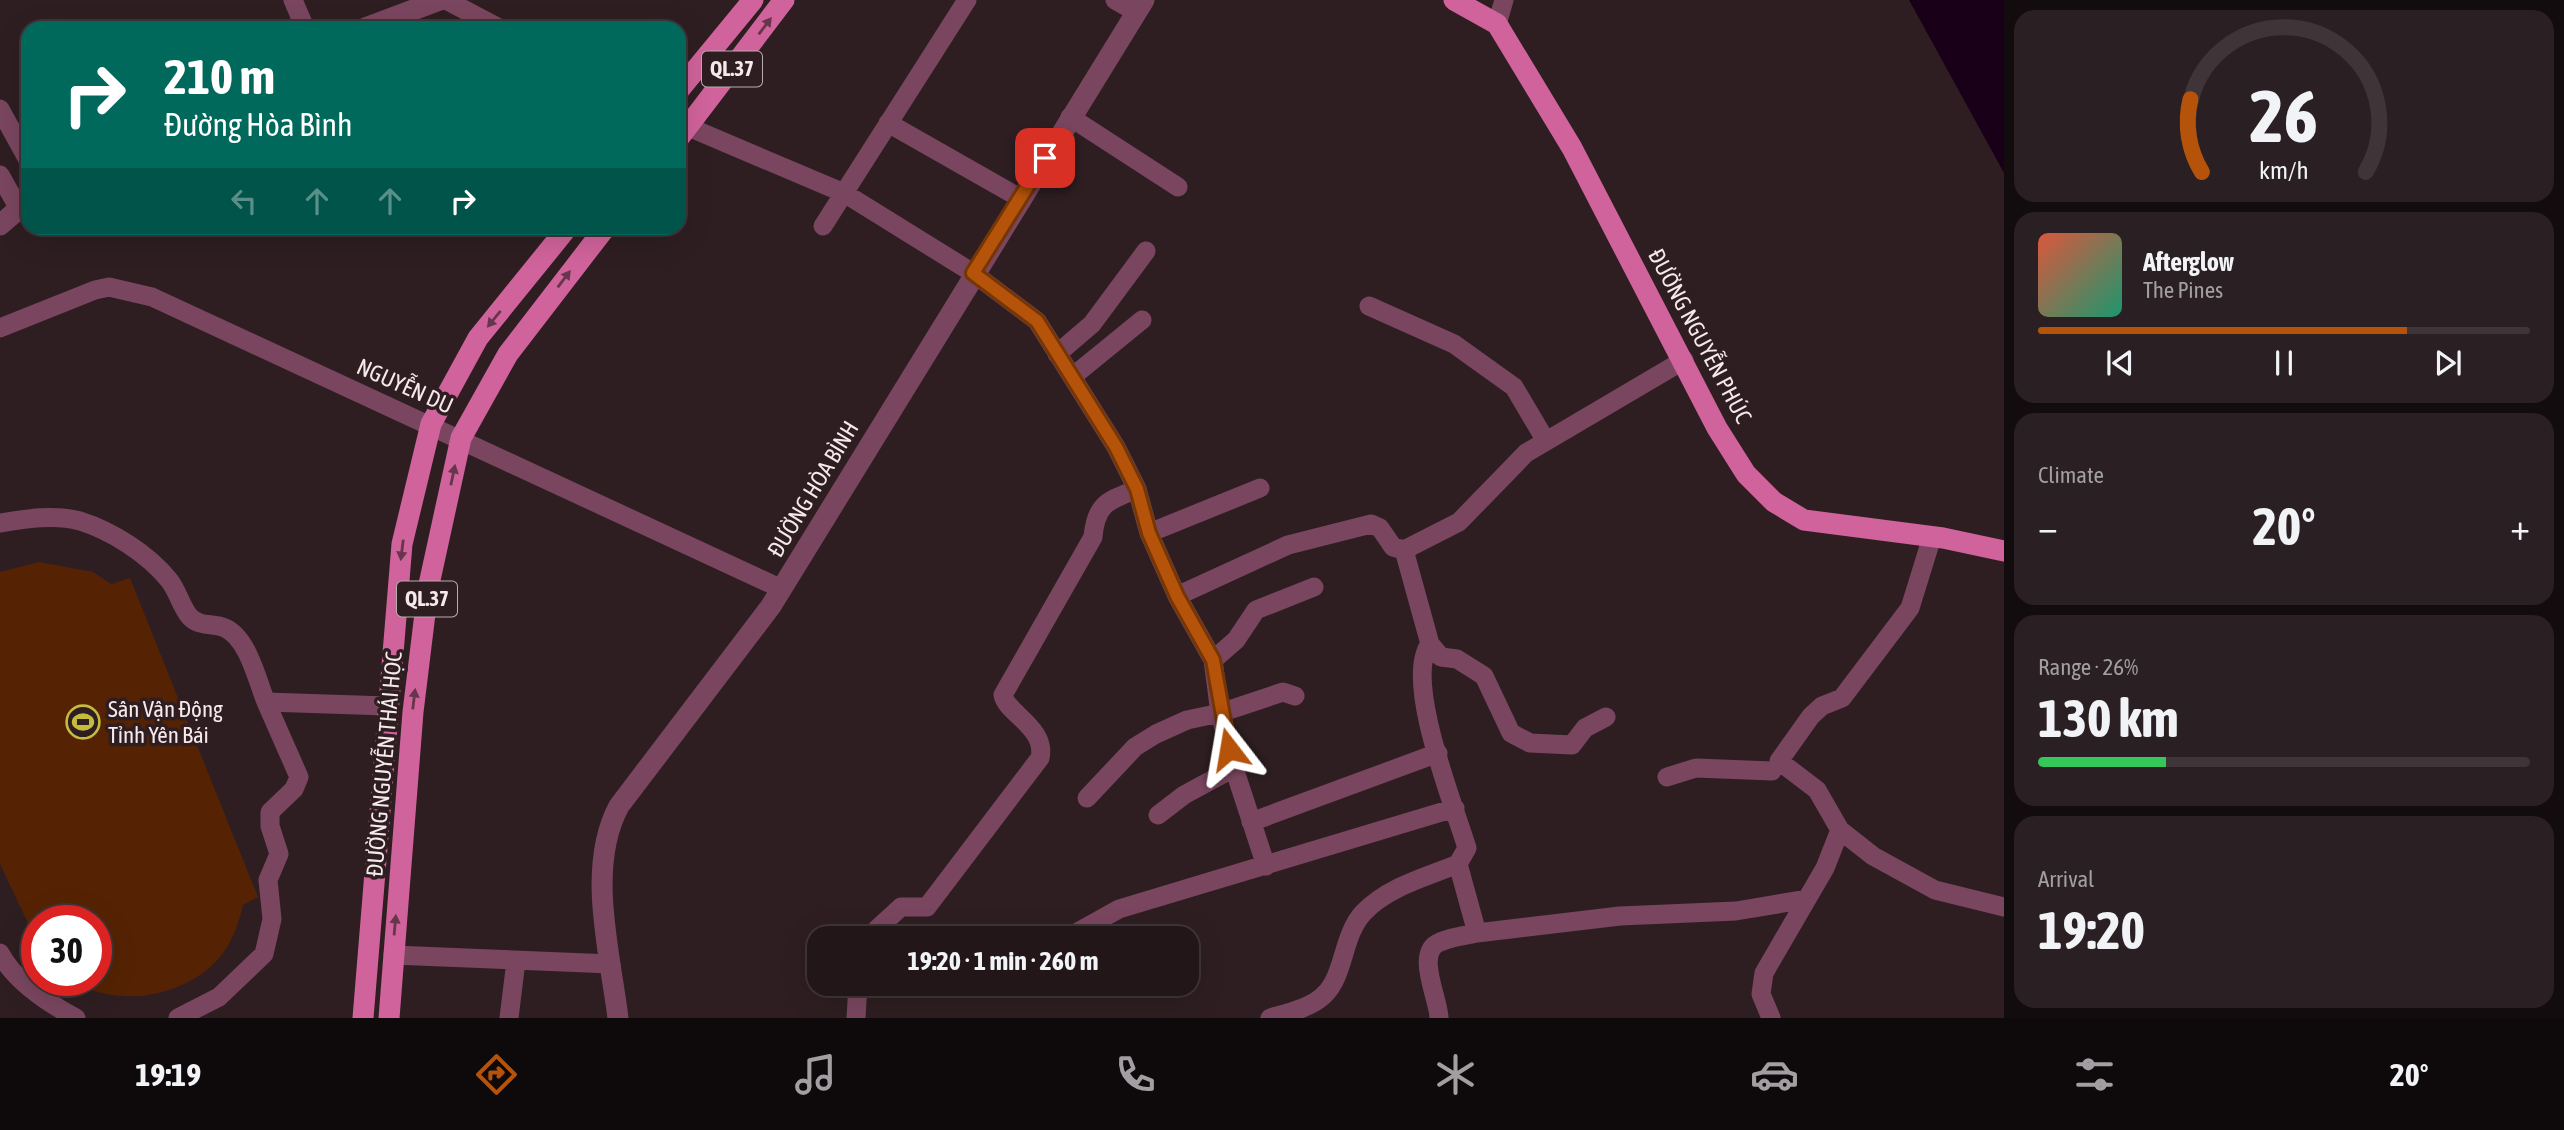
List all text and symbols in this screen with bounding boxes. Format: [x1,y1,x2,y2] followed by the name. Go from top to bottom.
[758,17,772,35] one-way arrow
[164,48,275,104] text: 210 m
[49,49,140,140] icon: right
[702,52,762,86] road number: QL.37
[2250,74,2318,157] text: 26
[164,106,353,143] text: Đường Hòa Bình
[1015,128,1075,188] pin
[1026,139,1064,177] icon: arrive
[2259,156,2309,184] text: km/h
[225,182,263,220] icon: left
[298,182,336,220] icon: ahead
[371,182,409,220] icon: ahead
[444,182,482,220] icon: right
[1643,244,1759,428] street label: ĐƯỜNG NGUYỄN PHÚC
[2143,247,2234,277] text: Afterglow
[556,270,570,288] one-way arrow
[2143,277,2223,303] text: The Pines
[486,309,501,327] one-way arrow
[2101,344,2139,382] icon: previous
[2265,344,2303,382] icon: pause
[2429,344,2467,382] icon: next
[353,351,458,419] street label: NGUYỄN DU
[762,416,864,562] street label: ĐƯỜNG HÒA BÌNH
[2038,462,2104,488] text: Climate
[447,464,458,486] one-way arrow
[2252,496,2316,556] text: 20°
[2038,505,2058,548] text: −
[2510,505,2530,548] text: +
[397,539,408,561] one-way arrow
[397,582,457,616] road number: QL.37
[359,650,407,878] street label: ĐƯỜNG NGUYỄN THÁI HỌC
[2038,654,2138,680] text: Range · 26%
[409,688,420,710] one-way arrow
[2038,688,2179,748] text: 130 km
[108,696,223,748] place label: Sân Vận Động Tỉnh Yên Bái
[64,703,102,741] sports icon: Sân Vận Động Tỉnh Yên Bái
[1192,712,1266,786] position arrow
[2038,866,2094,892] text: Arrival
[2038,900,2145,960] text: 19:20
[21,905,112,996] speed limit sign: 30
[390,914,401,936] one-way arrow
[908,946,1098,976] text: 19:20 · 1 min · 260 m
[472,1050,521,1099] icon: directions
[791,1050,840,1099] icon: music
[1111,1050,1160,1099] icon: phone
[1431,1050,1480,1099] icon: climate
[1750,1050,1799,1099] icon: car
[2070,1050,2119,1099] icon: filters
[135,1056,201,1093] text: 19:19
[2390,1056,2429,1093] text: 20°

